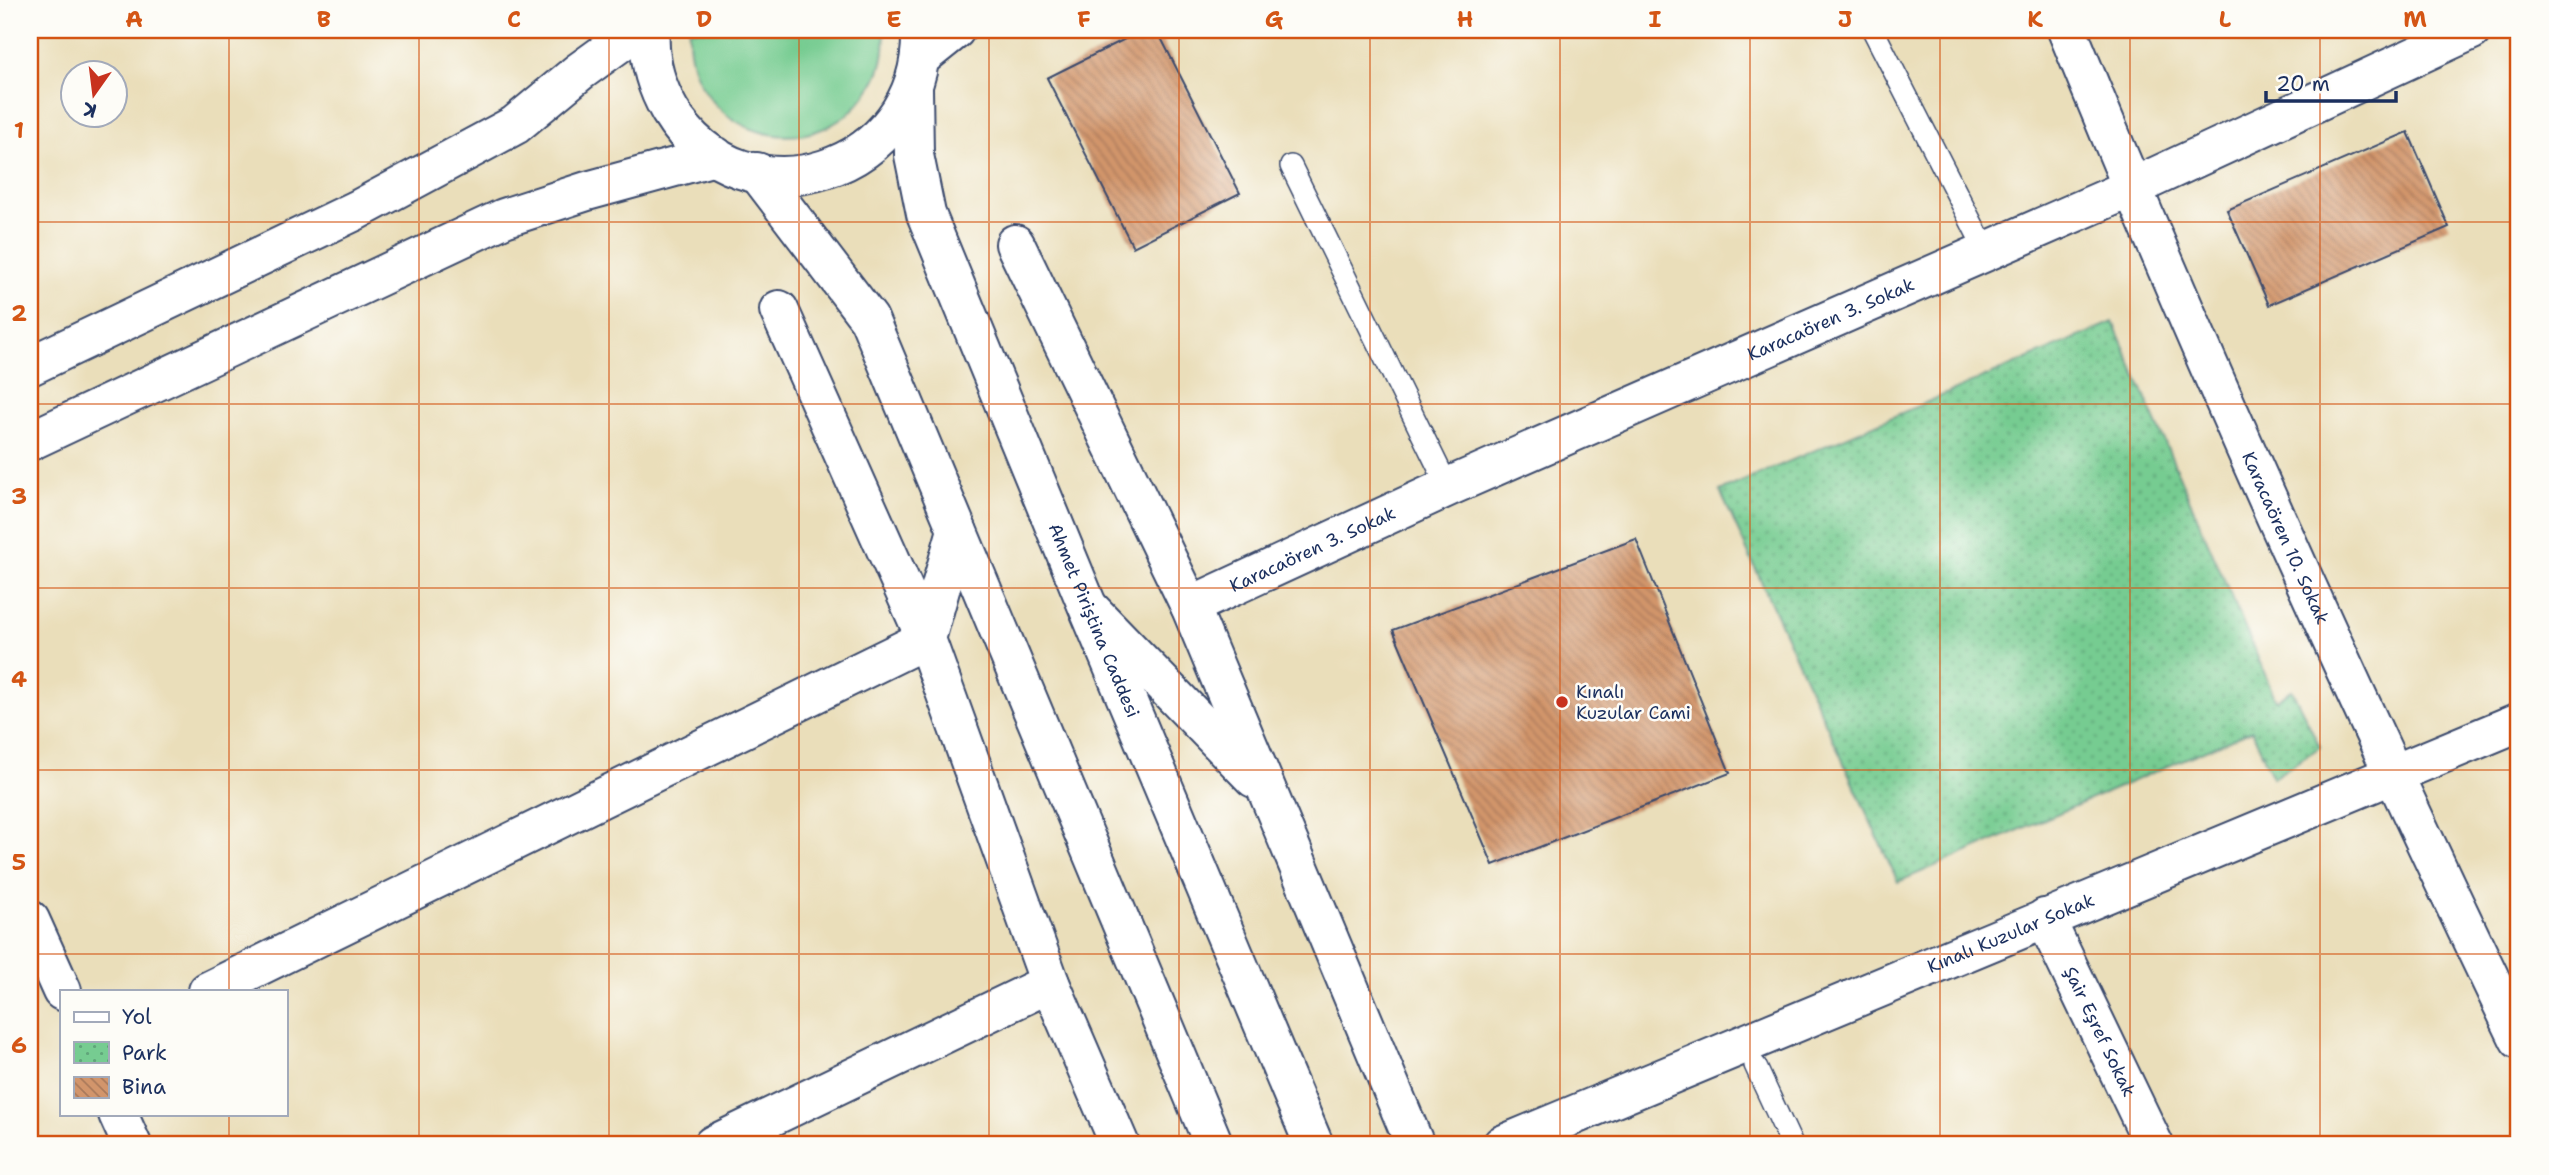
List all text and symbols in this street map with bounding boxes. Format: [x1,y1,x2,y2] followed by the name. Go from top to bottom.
[125,4,143,34] text: A
[317,4,331,34] text: B
[507,4,521,34] text: C
[696,4,712,34] text: D
[886,4,902,34] text: E
[1077,4,1091,34] text: F
[1265,4,1284,34] text: G
[1457,4,1473,34] text: H
[1649,4,1662,34] text: I
[1838,4,1852,34] text: J
[2027,4,2043,34] text: K
[2219,4,2231,34] text: L
[2403,4,2427,34] text: M
[60,60,130,130] north arrow
[2266,60,2395,104] scale bar
[2276,70,2330,98] text: 20 m
[81,96,99,124] text: K
[14,115,24,145] text: 1
[1743,272,1918,367] street label: Karacaören 3. Sokak
[11,298,27,328] text: 2
[2236,448,2335,628] street label: Karacaören 10. Sokak
[11,481,27,511] text: 3
[1226,501,1399,598] street label: Karacaören 3. Sokak
[1043,520,1145,721] street label: Ahmet Piriştina Caddesi
[11,664,27,694] text: 4
[1576,680,1691,725] place label: Kınalı Kuzular Cami
[1554,694,1570,710] marker: Kınalı Kuzular Cami
[12,847,26,877] text: 5
[1923,888,2098,979] street label: Kınalı Kuzular Sokak
[2058,962,2141,1101] street label: Şair Eşref Sokak
[60,990,287,1116] legend
[122,1003,152,1031] text: Yol
[11,1030,27,1060] text: 6
[122,1039,167,1067] text: Park
[122,1073,166,1101] text: Bina

